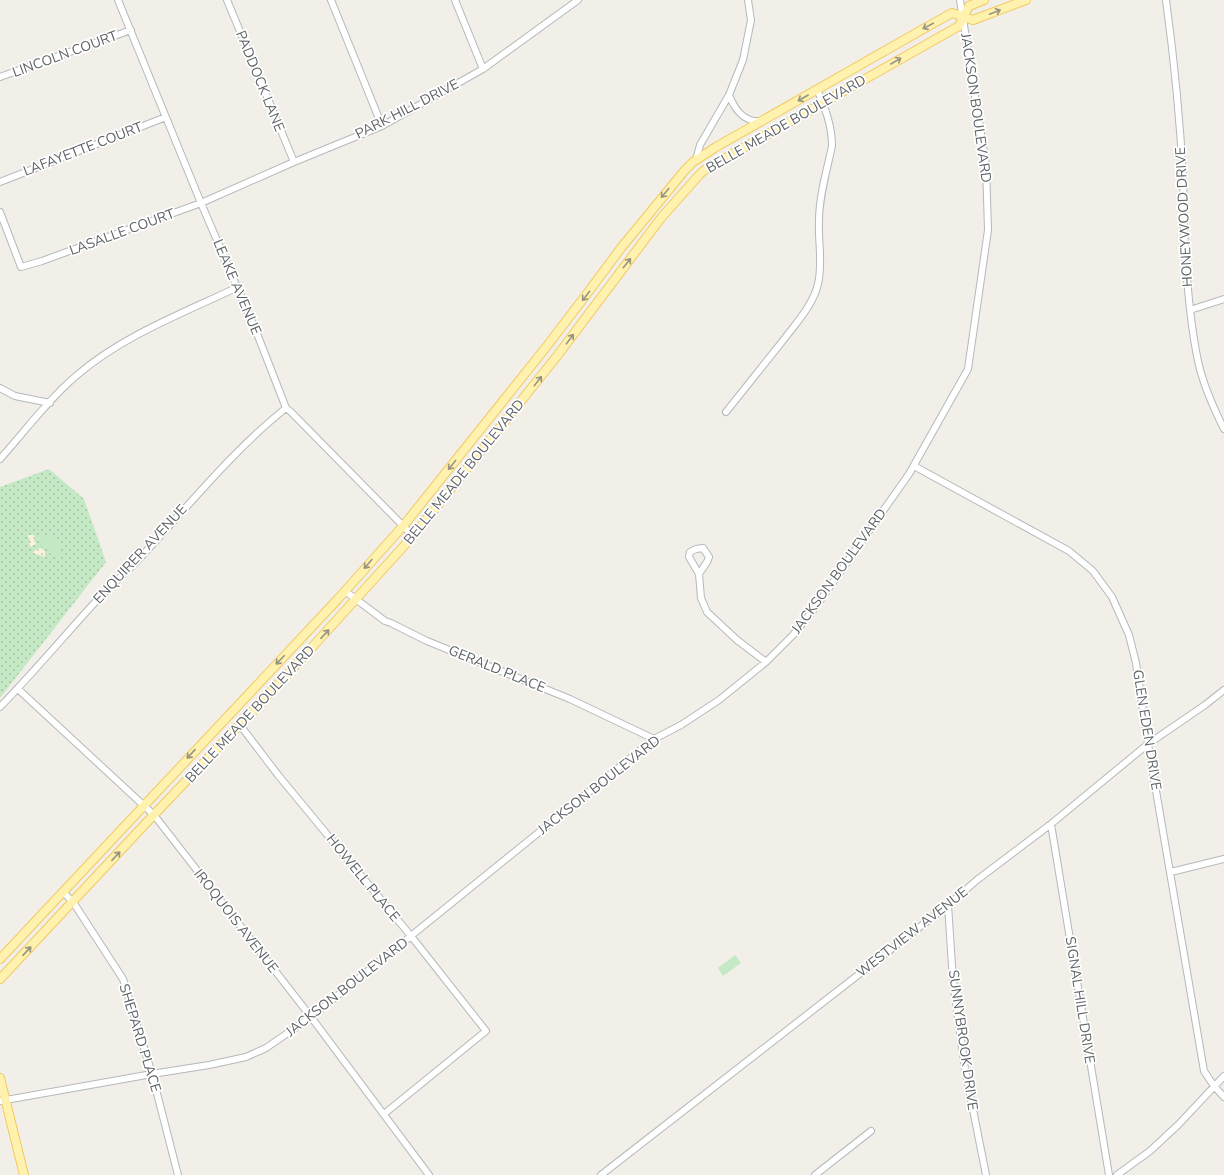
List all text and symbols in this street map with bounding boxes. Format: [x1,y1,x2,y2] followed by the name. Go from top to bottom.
[988,7,1000,15] one-way arrow
[922,23,934,31] one-way arrow
[10,26,121,82] street label: LINCOLN COURT
[231,28,289,134] street label: PADDOCK LANE
[956,31,996,184] street label: JACKSON BOULEVARD
[889,56,901,64] one-way arrow
[703,70,869,178] street label: BELLE MEADE BOULEVARD
[352,75,462,143] street label: PARK HILL DRIVE
[797,94,809,102] one-way arrow
[21,117,146,181] street label: LAFAYETTE COURT
[1171,147,1197,287] street label: HONEYWOOD DRIVE
[661,188,670,199] one-way arrow
[67,204,178,260] street label: LASALLE COURT
[208,236,266,338] street label: LEAKE AVENUE
[623,258,632,269] one-way arrow
[581,290,590,301] one-way arrow
[566,334,575,345] one-way arrow
[533,376,542,387] one-way arrow
[399,395,529,549] street label: BELLE MEADE BOULEVARD
[448,460,457,471] one-way arrow
[89,500,191,608] street label: ENQUIRER AVENUE
[786,505,891,638] street label: JACKSON BOULEVARD
[364,559,373,569] one-way arrow
[320,629,330,639] one-way arrow
[181,641,319,787] street label: BELLE MEADE BOULEVARD
[446,641,548,697] street label: GERALD PLACE
[275,655,285,665] one-way arrow
[1128,668,1166,792] street label: GLEN EDEN DRIVE
[533,731,664,839] street label: JACKSON BOULEVARD
[186,749,196,759] one-way arrow
[322,830,404,926] street label: HOWELL PLACE
[111,851,120,861] one-way arrow
[189,865,283,977] street label: IROQUOIS AVENUE
[852,882,972,982] street label: WESTVIEW AVENUE
[281,933,412,1041] street label: JACKSON BOULEVARD
[1061,935,1099,1065] street label: SIGNAL HILL DRIVE
[22,946,32,956] one-way arrow
[944,968,982,1112] street label: SUNNYBROOK DRIVE
[114,981,166,1095] street label: SHEPARD PLACE

